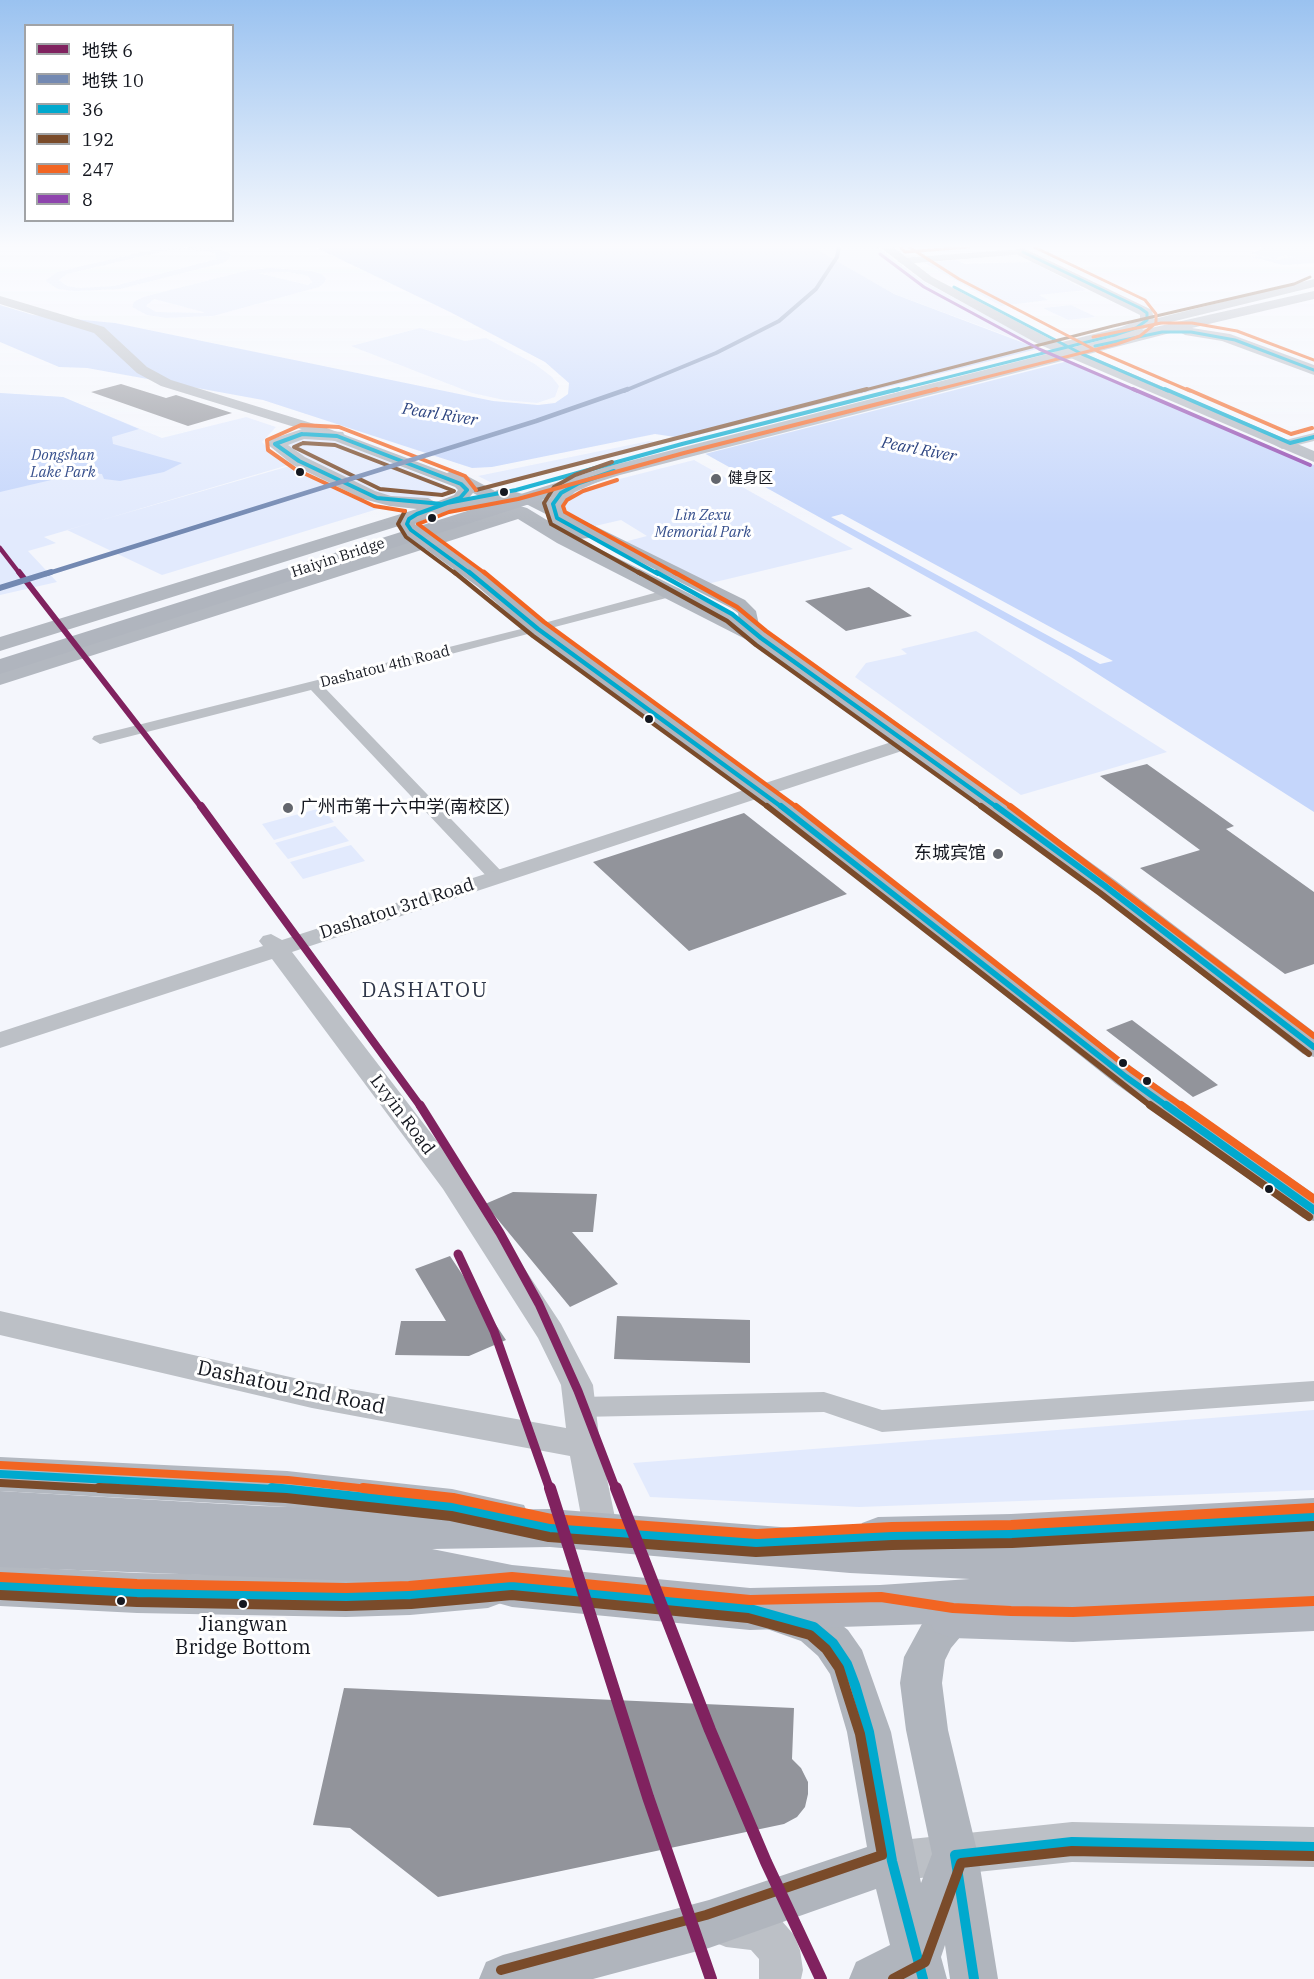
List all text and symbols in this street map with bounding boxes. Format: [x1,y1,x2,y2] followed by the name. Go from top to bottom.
[24,24,234,222] legend
[82,39,133,62] text: 地铁 6
[82,69,144,92] text: 地铁 10
[82,98,104,121] text: 36
[82,128,114,151] text: 192
[82,158,114,181] text: 247
[82,188,93,211] text: 8
[401,400,479,430] water label: Pearl River
[880,433,958,467] water label: Pearl River
[30,447,96,482] park label: Dongshan Lake Park
[294,466,306,478] unlabelled marker
[728,470,773,488] place label: 健身区
[709,472,723,486] marker: 健身区
[498,486,510,498] unlabelled marker
[655,507,751,542] park label: Lin Zexu Memorial Park
[426,512,438,524] unlabelled marker
[289,534,387,582] street label: Haiyin Bridge
[318,642,452,692] street label: Dashatou 4th Road
[643,713,655,725] unlabelled marker
[300,797,510,819] place label: 广州市第十六中学(南校区)
[281,801,295,815] marker: 广州市第十六中学(南校区)
[914,843,986,865] place label: 东城宾馆
[991,847,1005,861] marker: 东城宾馆
[317,874,477,944] street label: Dashatou 3rd Road
[362,978,488,1004] district label: DASHATOU
[1117,1057,1129,1069] unlabelled marker
[365,1071,439,1159] street label: Lvyin Road
[1141,1075,1153,1087] unlabelled marker
[1263,1183,1275,1195] unlabelled marker
[195,1356,387,1420] street label: Dashatou 2nd Road
[115,1595,127,1607] unlabelled marker
[237,1598,249,1610] marker: Jiangwan Bridge Bottom
[175,1613,311,1660] place label: Jiangwan Bridge Bottom

